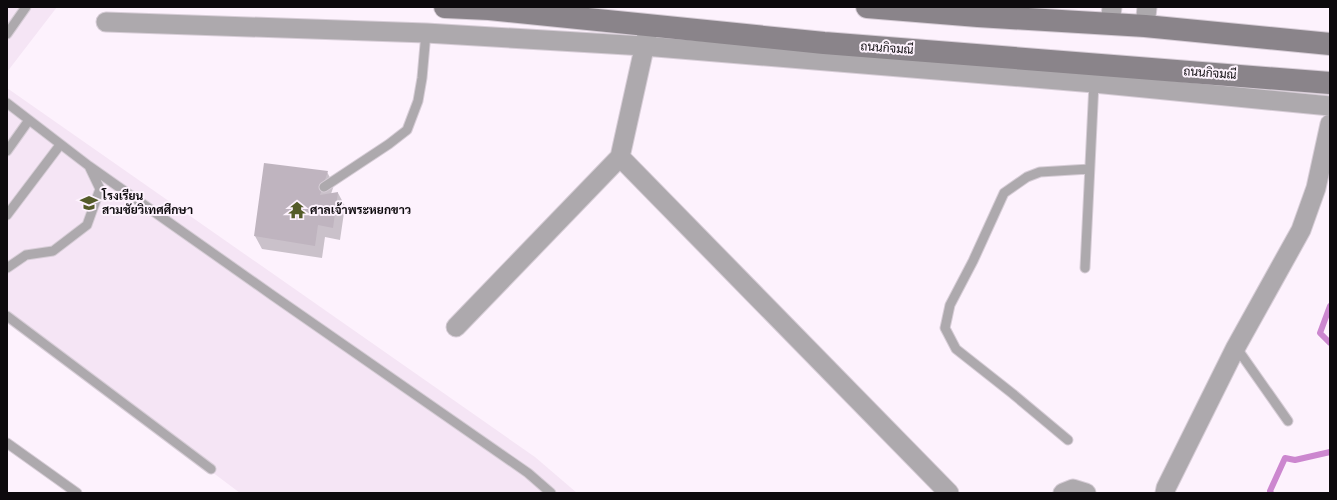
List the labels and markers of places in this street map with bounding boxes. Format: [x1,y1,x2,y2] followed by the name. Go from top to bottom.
[101,188,193,217] place label: โรงเรียน สามชัยวิเทศศึกษา
[79,193,99,213] school or university icon: โรงเรียน สามชัยวิเทศศึกษา
[287,200,307,220] temple icon: ศาลเจ้าพระหยกขาว
[310,202,411,217] place label: ศาลเจ้าพระหยกขาว

